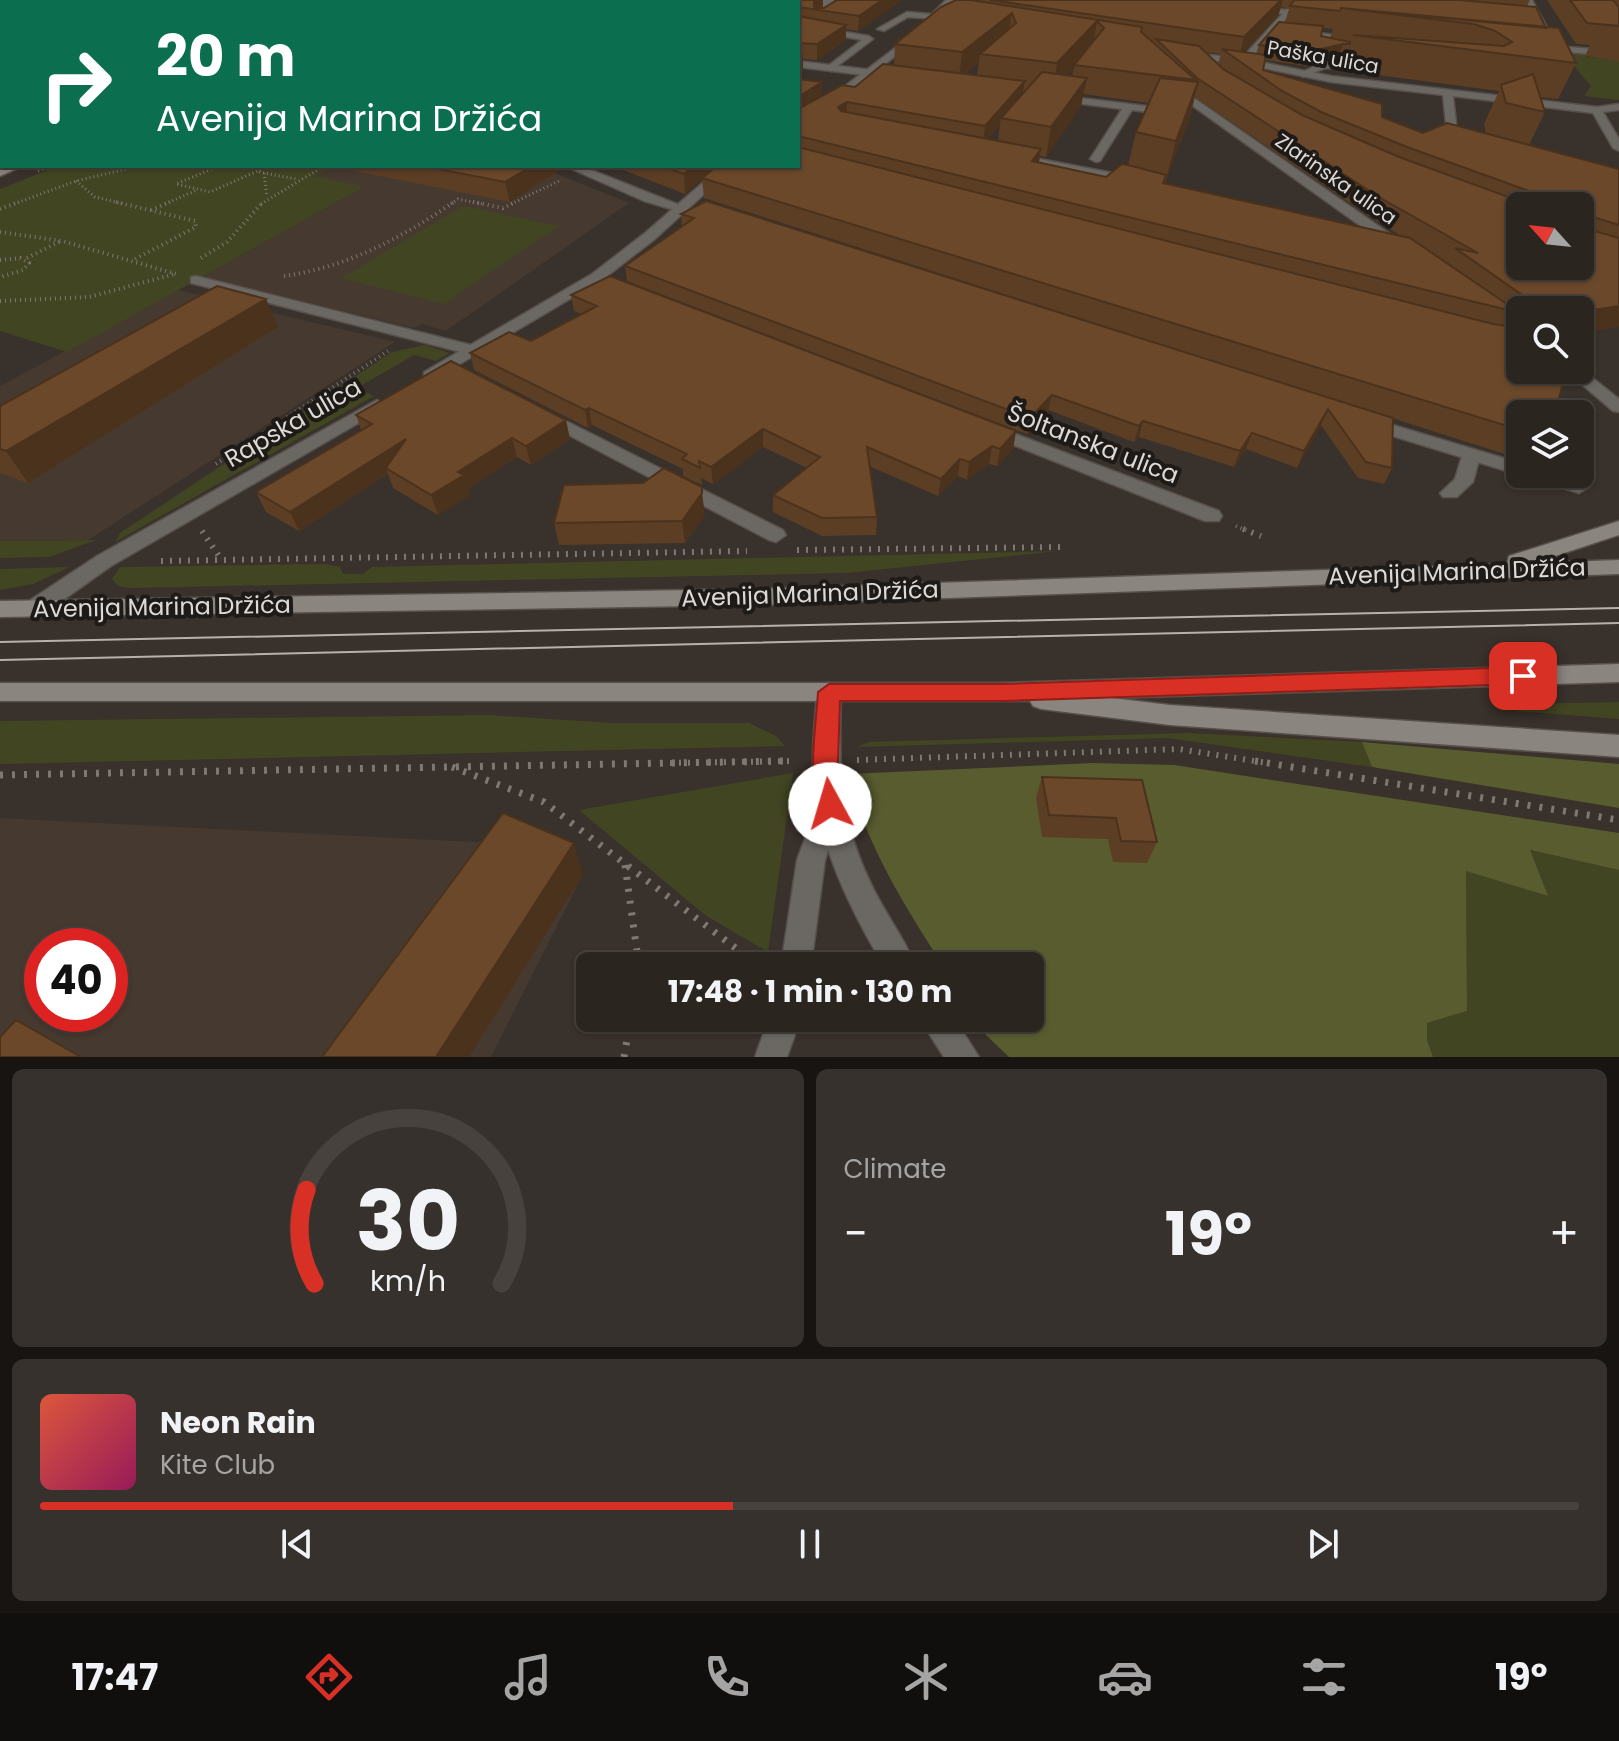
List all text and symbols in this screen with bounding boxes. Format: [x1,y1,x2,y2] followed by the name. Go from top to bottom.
[156,17,296,96] text: 20 m
[24,32,128,136] icon: right
[1265,33,1381,81] street label: Paška ulica
[156,93,542,144] text: Avenija Marina Držića
[1270,127,1402,231] street label: Zlarinska ulica
[1506,192,1594,280] north arrow
[1506,192,1594,488] map controls
[1506,296,1594,384] button: search
[218,370,367,475] street label: Rapska ulica
[1003,396,1184,491] street label: Šoltanska ulica
[1506,400,1594,488] button: layers
[1328,551,1586,592] street label: Avenija Marina Držića
[681,573,939,614] street label: Avenija Marina Držića
[33,588,291,625] street label: Avenija Marina Držića
[1489,642,1557,710] pin
[1501,654,1545,698] icon: arrive
[788,762,872,846] position arrow
[24,928,128,1032] speed limit sign: 40
[668,970,952,1013] text: 17:48 · 1 min · 130 m
[844,1151,946,1187] text: Climate
[355,1163,460,1279] text: 30
[1165,1192,1252,1276] text: 19°
[844,1203,868,1264] text: −
[1549,1203,1579,1264] text: +
[370,1261,446,1301] text: km/h
[160,1401,316,1444] text: Neon Rain
[160,1447,275,1483] text: Kite Club
[275,1522,319,1566] icon: previous
[788,1522,832,1566] icon: pause
[1301,1522,1345,1566] icon: next
[301,1649,357,1705] icon: directions
[500,1649,556,1705] icon: music
[699,1649,755,1705] icon: phone
[898,1649,954,1705] icon: climate
[1097,1649,1153,1705] icon: car
[1296,1649,1352,1705] icon: filters
[71,1652,158,1703] text: 17:47
[1495,1652,1547,1703] text: 19°

